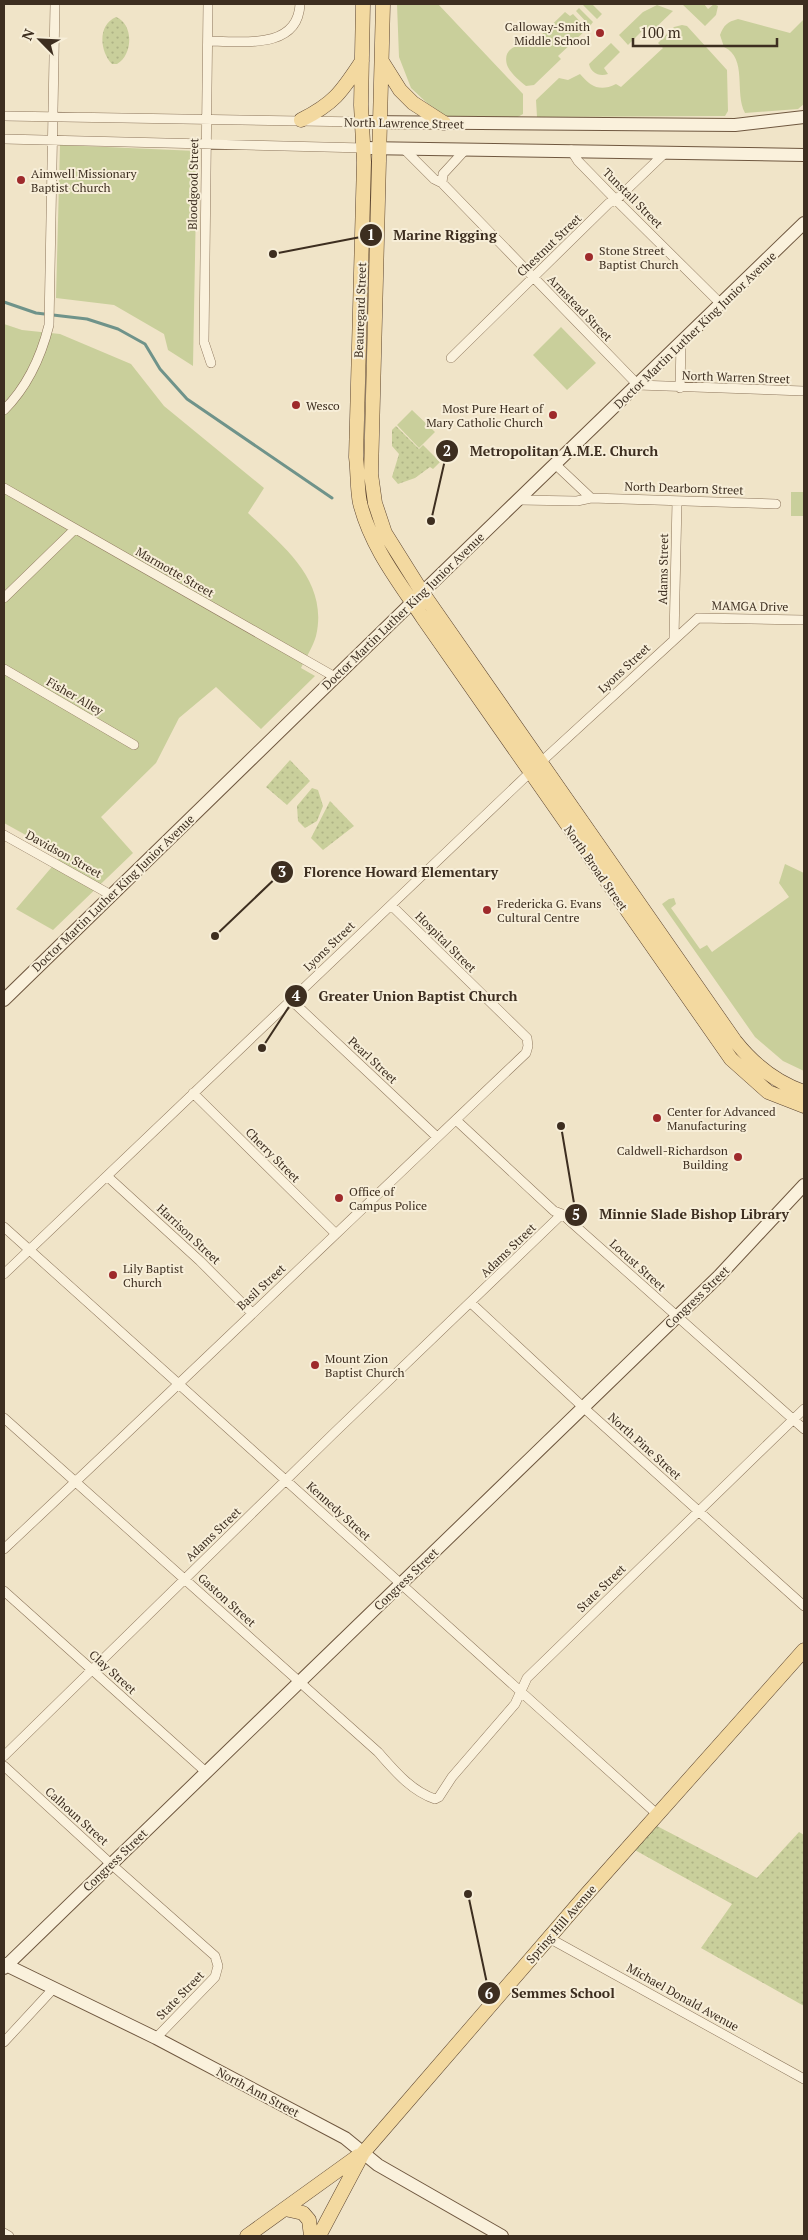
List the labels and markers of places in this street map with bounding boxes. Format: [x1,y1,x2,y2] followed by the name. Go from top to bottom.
[505,19,590,48] place label: Calloway-Smith Middle School
[594,27,606,39] marker: Calloway-Smith Middle School
[31,166,138,195] place label: Aimwell Missionary Baptist Church
[15,174,27,186] marker: Aimwell Missionary Baptist Church
[358,220,507,249] callout: Marine Rigging
[599,243,679,272] place label: Stone Street Baptist Church
[583,251,595,263] marker: Stone Street Baptist Church
[306,398,340,413] place label: Wesco
[290,399,302,411] marker: Wesco
[426,401,544,430] place label: Most Pure Heart of Mary Catholic Church
[547,409,559,421] marker: Most Pure Heart of Mary Catholic Church
[434,437,668,466] callout: Metropolitan A.M.E. Church
[269,858,508,887] callout: Florence Howard Elementary
[497,896,601,925] place label: Fredericka G. Evans Cultural Centre
[481,904,493,916] marker: Fredericka G. Evans Cultural Centre
[284,981,528,1010] callout: Greater Union Baptist Church
[667,1104,776,1133] place label: Center for Advanced Manufacturing
[651,1112,663,1124] marker: Center for Advanced Manufacturing
[617,1143,729,1172] place label: Caldwell-Richardson Building
[732,1151,744,1163] marker: Caldwell-Richardson Building
[349,1184,427,1213] place label: Office of Campus Police
[333,1192,345,1204] marker: Office of Campus Police
[564,1200,799,1229] callout: Minnie Slade Bishop Library
[123,1261,184,1290] place label: Lily Baptist Church
[107,1269,119,1281] marker: Lily Baptist Church
[325,1351,405,1380] place label: Mount Zion Baptist Church
[309,1359,321,1371] marker: Mount Zion Baptist Church
[476,1979,625,2008] callout: Semmes School

